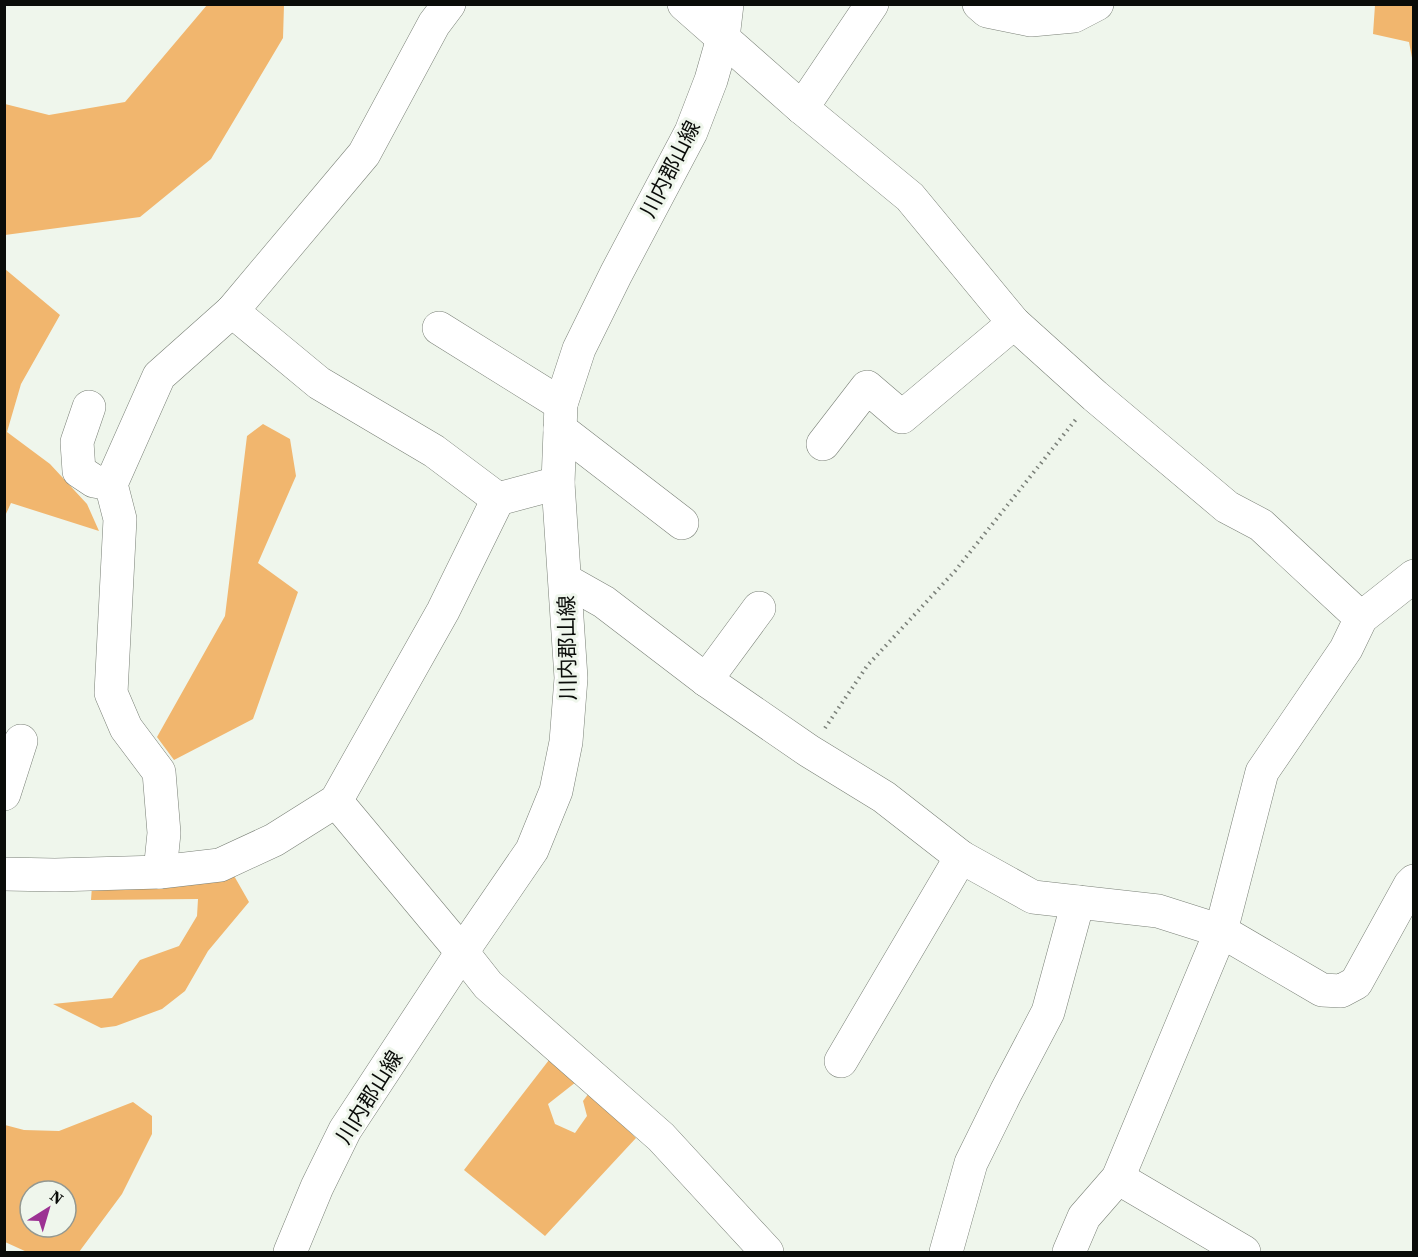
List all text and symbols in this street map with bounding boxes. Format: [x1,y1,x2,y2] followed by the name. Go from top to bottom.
[633,116,707,222] street label: 川内郡山線
[552,595,582,701] street label: 川内郡山線
[329,1045,409,1149] street label: 川内郡山線
[18,1179,78,1239] north arrow
[46,1185,69,1210] text: N

